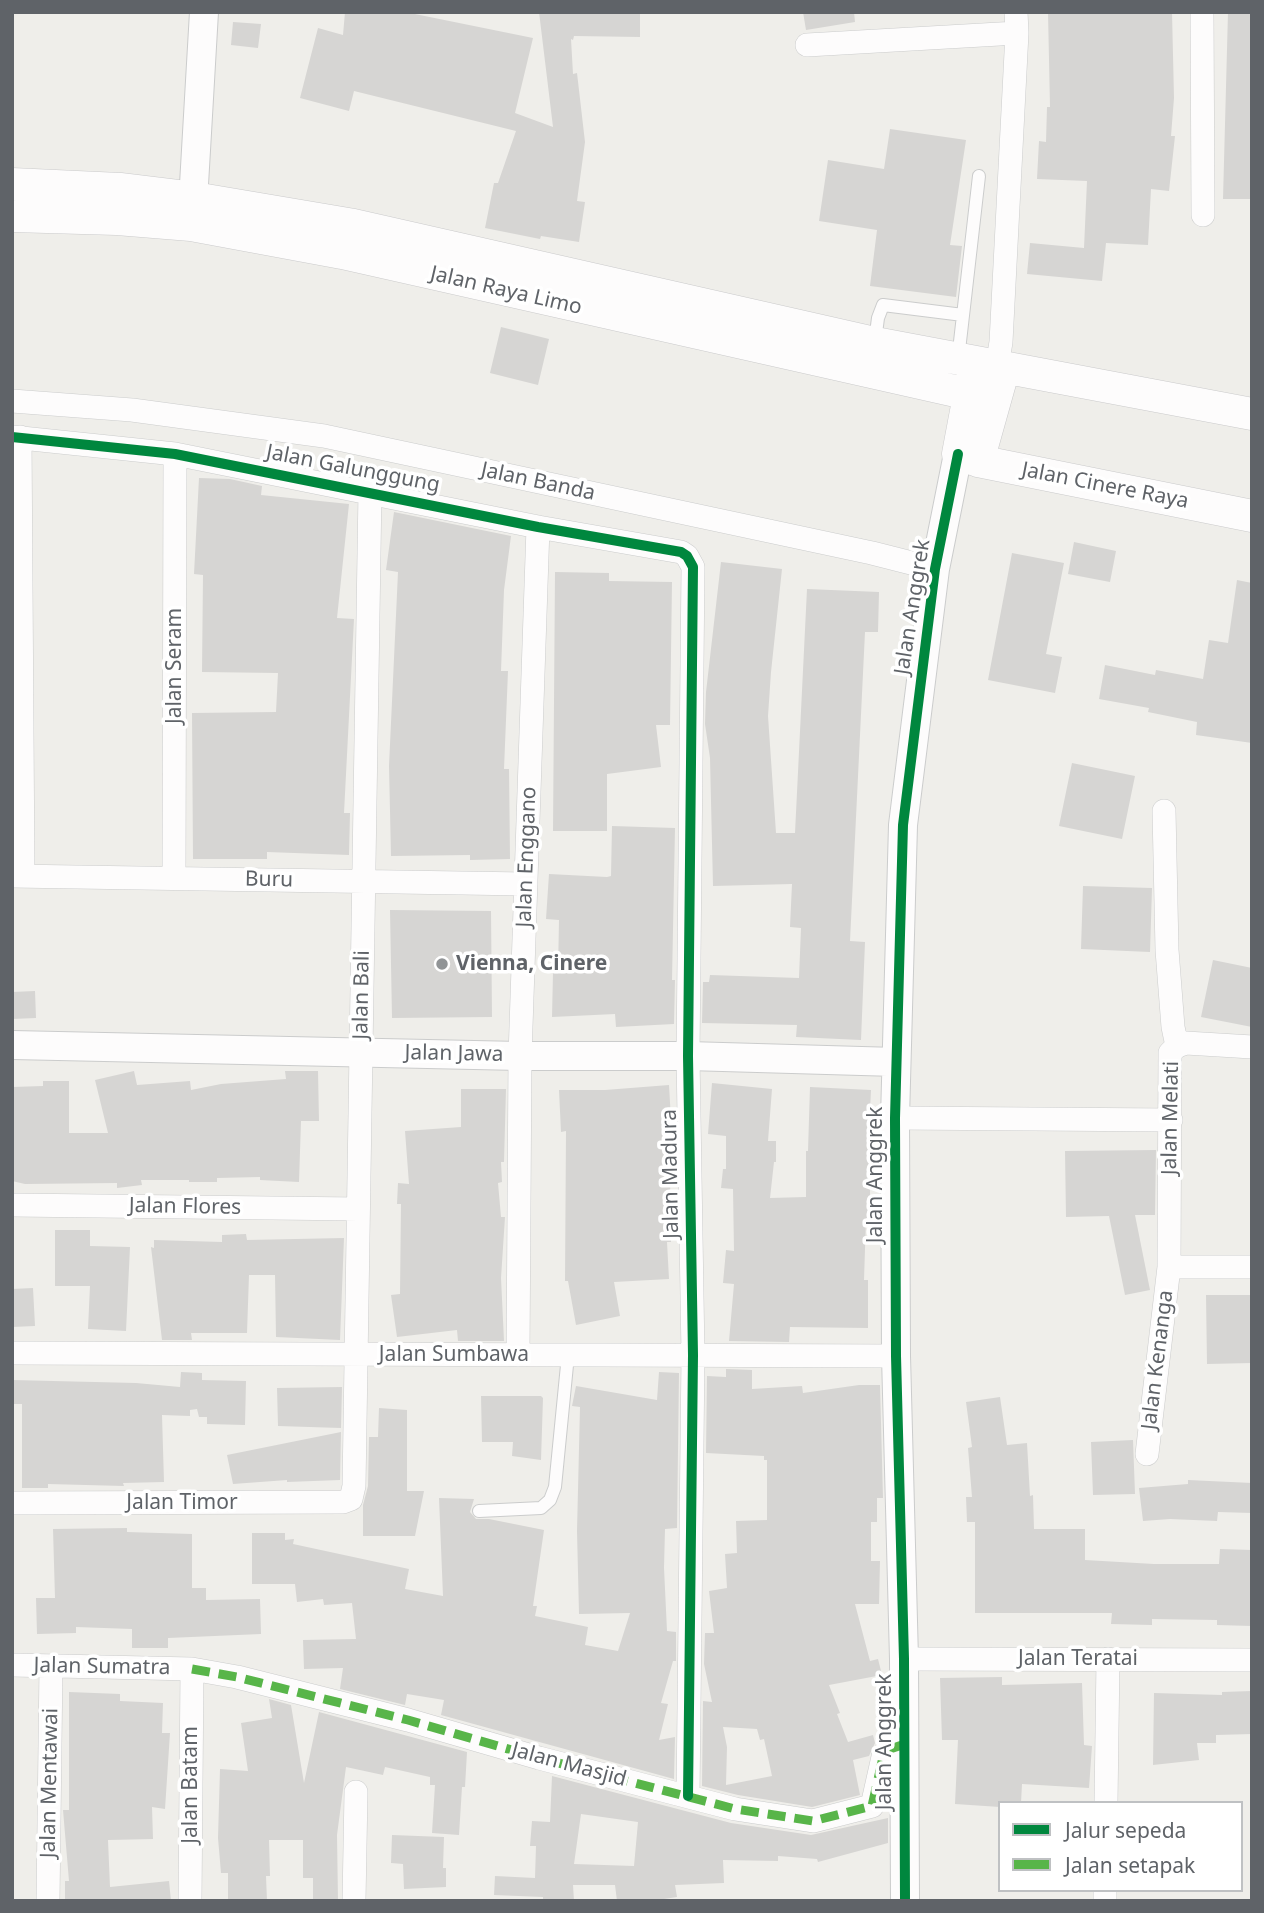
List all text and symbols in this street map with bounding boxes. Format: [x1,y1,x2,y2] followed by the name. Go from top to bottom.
[428,261,584,321] street label: Jalan Raya Limo
[264,440,442,498] street label: Jalan Galunggung
[1019,457,1191,515] street label: Jalan Cinere Raya
[479,458,597,506] street label: Jalan Banda
[890,538,936,676] street label: Jalan Anggrek
[162,608,188,724] street label: Jalan Seram
[512,786,542,928] street label: Jalan Enggano
[245,867,293,893] street label: Buru
[349,950,375,1040] street label: Jalan Bali
[456,951,607,977] place label: Vienna, Cinere
[434,956,450,972] marker: Vienna, Cinere
[404,1041,504,1067] street label: Jalan Jawa
[1157,1061,1185,1175] street label: Jalan Melati
[863,1107,889,1243] street label: Jalan Anggrek
[657,1109,685,1239] street label: Jalan Madura
[129,1193,241,1221] street label: Jalan Flores
[1137,1289,1179,1431] street label: Jalan Kenanga
[379,1342,529,1368] street label: Jalan Sumbawa
[126,1490,238,1516] street label: Jalan Timor
[1018,1646,1138,1672] street label: Jalan Teratai
[33,1653,171,1681] street label: Jalan Sumatra
[872,1674,898,1810] street label: Jalan Anggrek
[36,1708,64,1858] street label: Jalan Mentawai
[178,1726,204,1844] street label: Jalan Batam
[509,1738,629,1792] street label: Jalan Masjid
[998,1801,1243,1892] legend
[1065,1816,1186,1844] text: Jalur sepeda
[1065,1851,1195,1879] text: Jalan setapak

